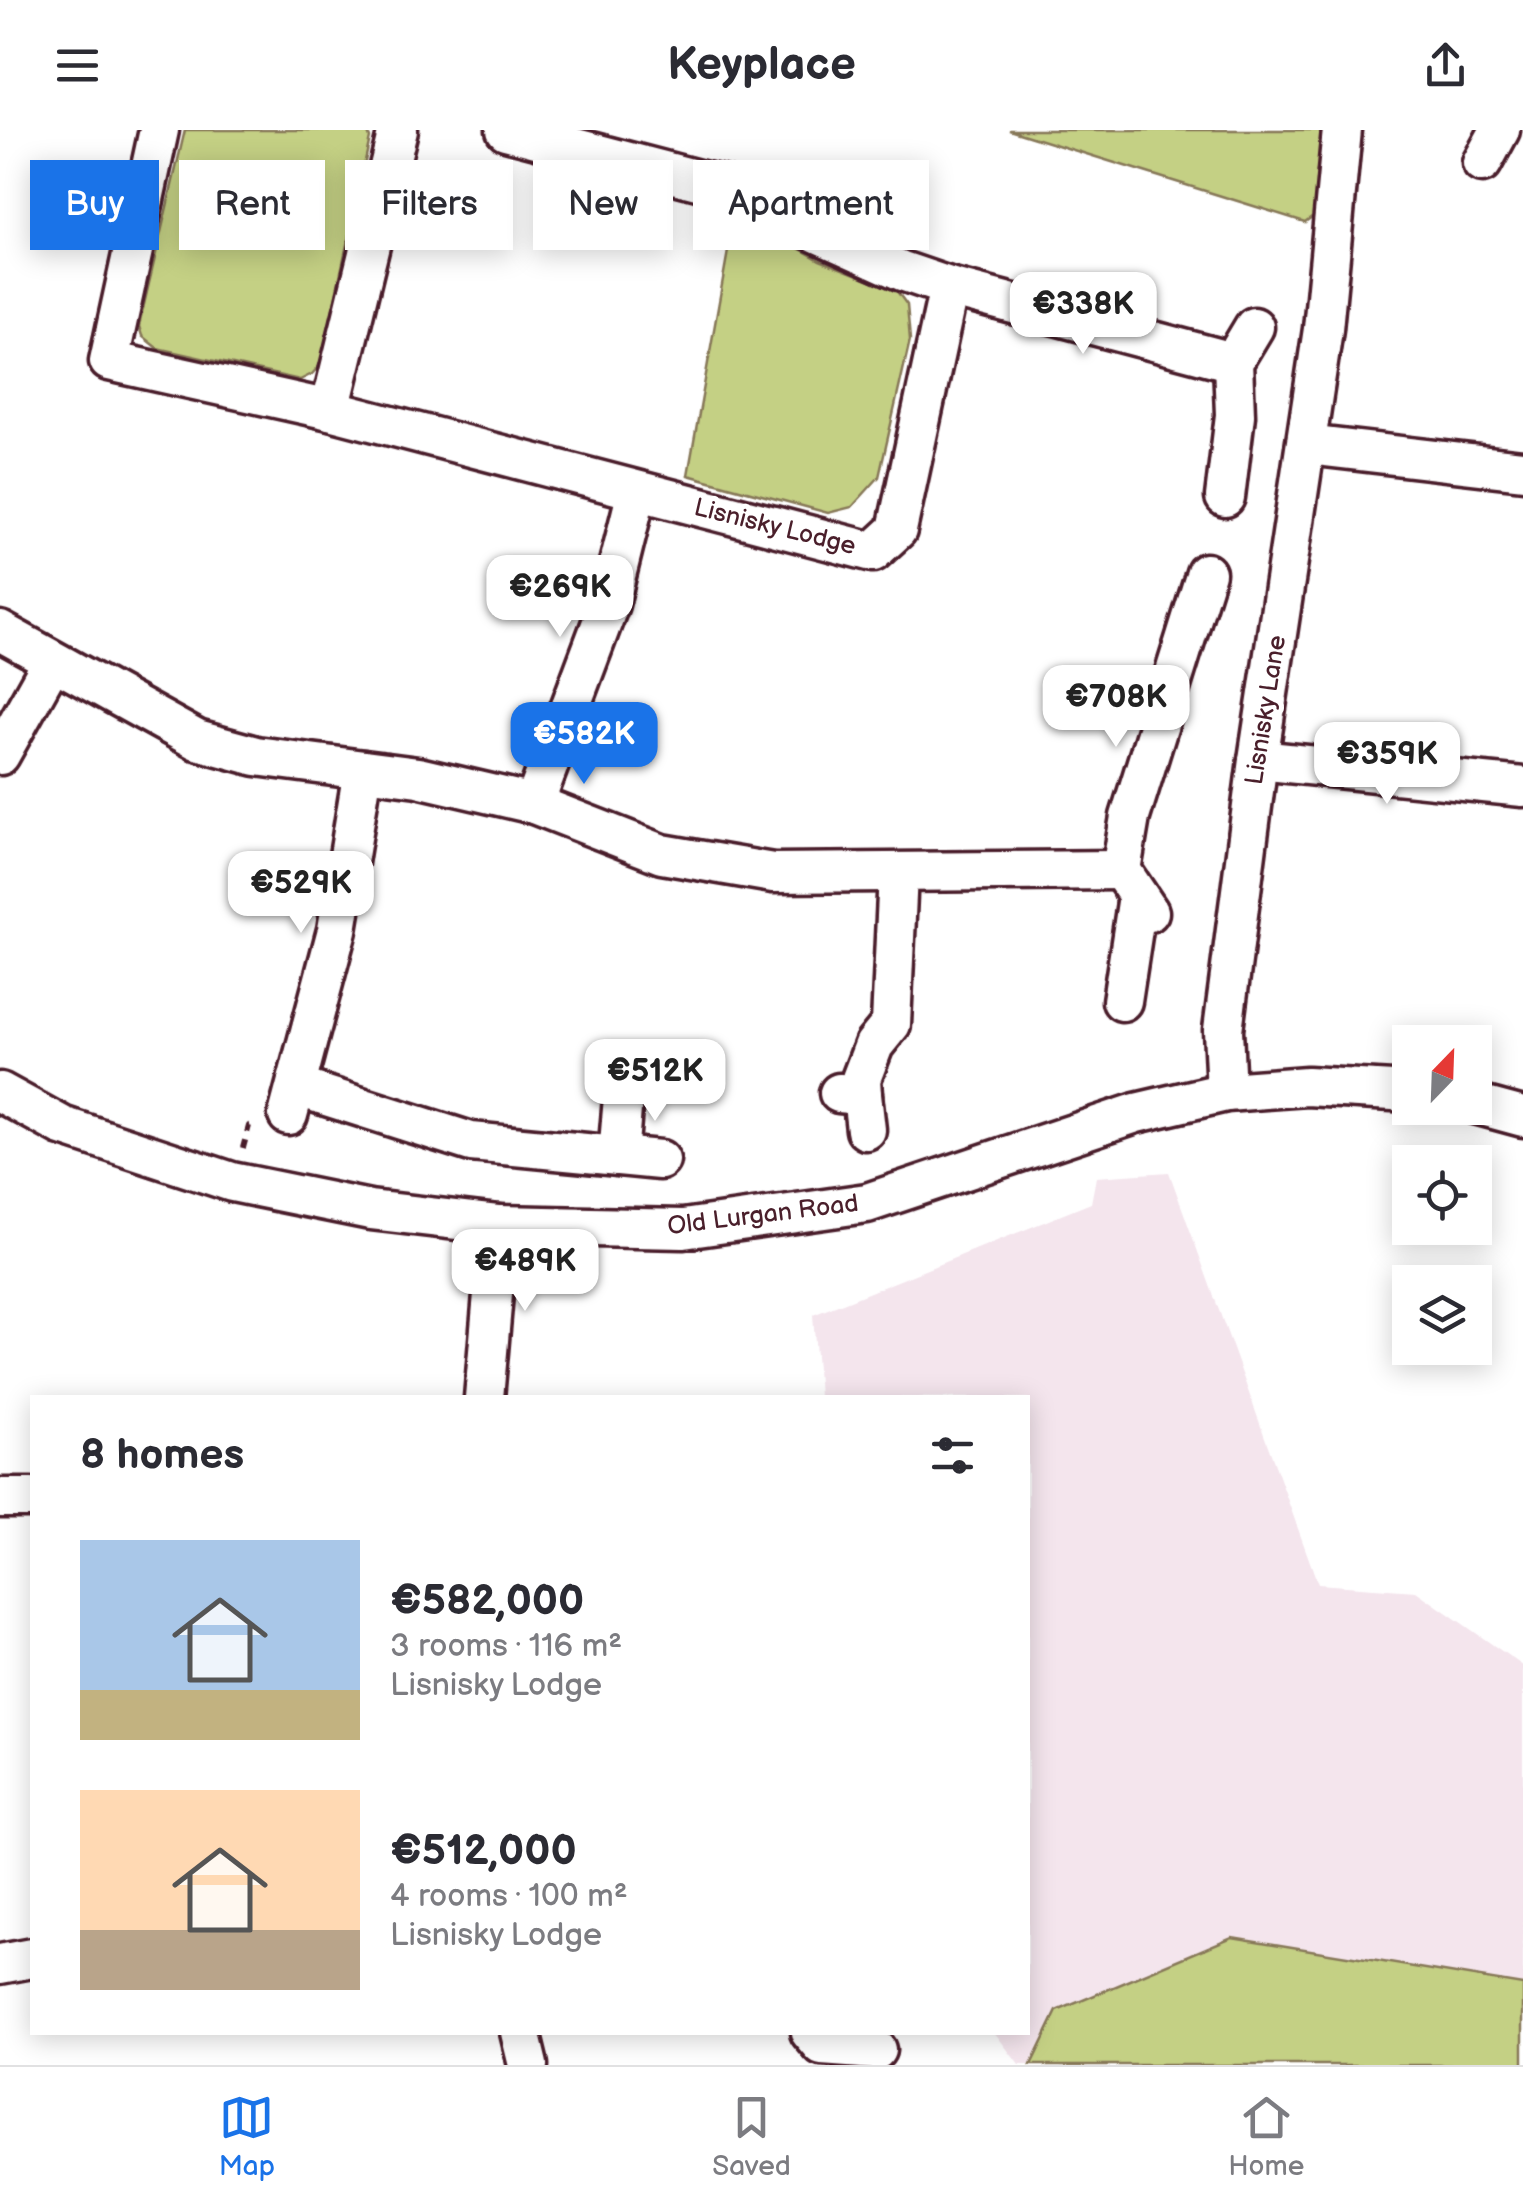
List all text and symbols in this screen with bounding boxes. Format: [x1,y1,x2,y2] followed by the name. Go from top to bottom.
[50,38,105,93] icon: menu
[667,38,856,93] text: Keyplace
[1418,38,1473,93] icon: share
[30,160,159,250] chip: Buy
[179,160,325,250] chip: Rent
[345,160,513,250] chip: Filters
[533,160,673,250] chip: New
[693,160,929,250] chip: Apartment
[1013,272,1153,357] pin: €338K
[1032,285,1134,324] text: €338K
[691,492,859,562] street label: Lisnisky Lodge
[490,555,630,640] pin: €269K
[508,568,612,607] text: €269K
[1239,633,1293,787] street label: Lisnisky Lane
[1046,665,1186,750] pin: €708K
[1065,678,1167,717] text: €708K
[514,702,654,787] pin: €582K
[533,715,635,754] text: €582K
[1317,722,1457,807] pin: €359K
[1336,735,1438,774] text: €359K
[231,851,371,936] pin: €529K
[250,864,352,903] text: €529K
[1392,1025,1492,1125] north arrow
[1392,1025,1492,1365] map controls
[585,1039,725,1124] pin: €512K
[607,1052,704,1091] text: €512K
[1392,1145,1492,1245] button: locate
[666,1188,860,1242] street label: Old Lurgan Road
[455,1229,595,1314] pin: €489K
[474,1242,576,1281] text: €489K
[1392,1265,1492,1365] button: layers
[925,1428,980,1483] icon: filters
[80,1430,244,1481] text: 8 homes
[390,1576,584,1627] text: €582,000
[160,1580,280,1700] icon: home
[390,1627,622,1666] text: 3 rooms · 116 m²
[390,1666,602,1705] text: Lisnisky Lodge
[390,1826,577,1877] text: €512,000
[160,1830,280,1950] icon: home
[390,1877,628,1916] text: 4 rooms · 100 m²
[390,1916,602,1955] text: Lisnisky Lodge
[219,2090,275,2183] tab: Map
[712,2090,791,2183] tab: Saved
[1228,2090,1304,2183] tab: Home

